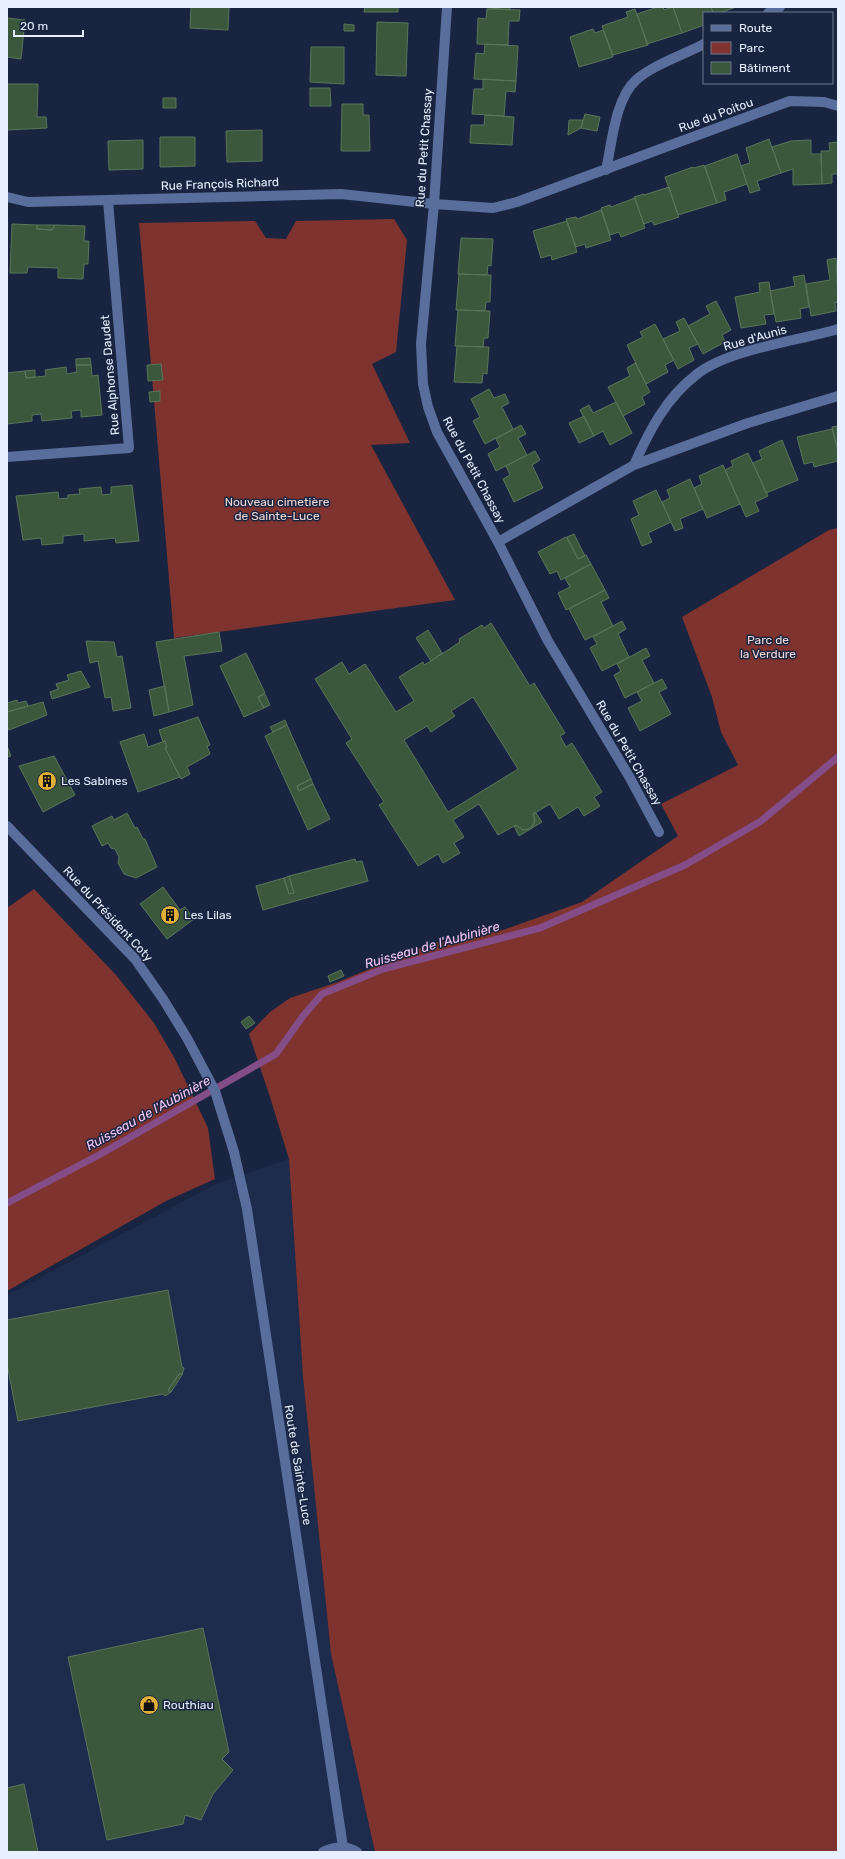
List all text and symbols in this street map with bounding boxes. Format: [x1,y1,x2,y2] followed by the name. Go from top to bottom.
[14,12,83,38] scale bar
[703,12,833,84] legend
[20,19,48,33] text: 20 m
[739,21,773,35] text: Route
[739,41,765,55] text: Parc
[739,61,791,75] text: Bâtiment
[413,88,435,208] street label: Rue du Petit Chassay
[677,95,755,135] street label: Rue du Poitou
[161,175,279,193] street label: Rue François Richard
[98,314,122,436] street label: Rue Alphonse Daudet
[722,322,788,354] street label: Rue d'Aunis
[440,414,508,526] street label: Rue du Petit Chassay
[225,495,330,523] park label: Nouveau cimetière de Sainte-Luce
[740,633,796,661] park label: Parc de la Verdure
[593,698,665,808] street label: Rue du Petit Chassay
[36,770,58,792] building icon: Les Sabines
[61,774,128,788] place label: Les Sabines
[60,864,156,965] street label: Rue du Président Coty
[159,904,181,926] building icon: Les Lilas
[184,908,232,922] place label: Les Lilas
[363,919,501,971] water label: Ruisseau de l'Aubinière
[83,1073,213,1153] water label: Ruisseau de l'Aubinière
[282,1404,314,1526] street label: Route de Sainte-Luce
[138,1694,160,1716] shop icon: Routhiau
[163,1698,214,1712] place label: Routhiau

